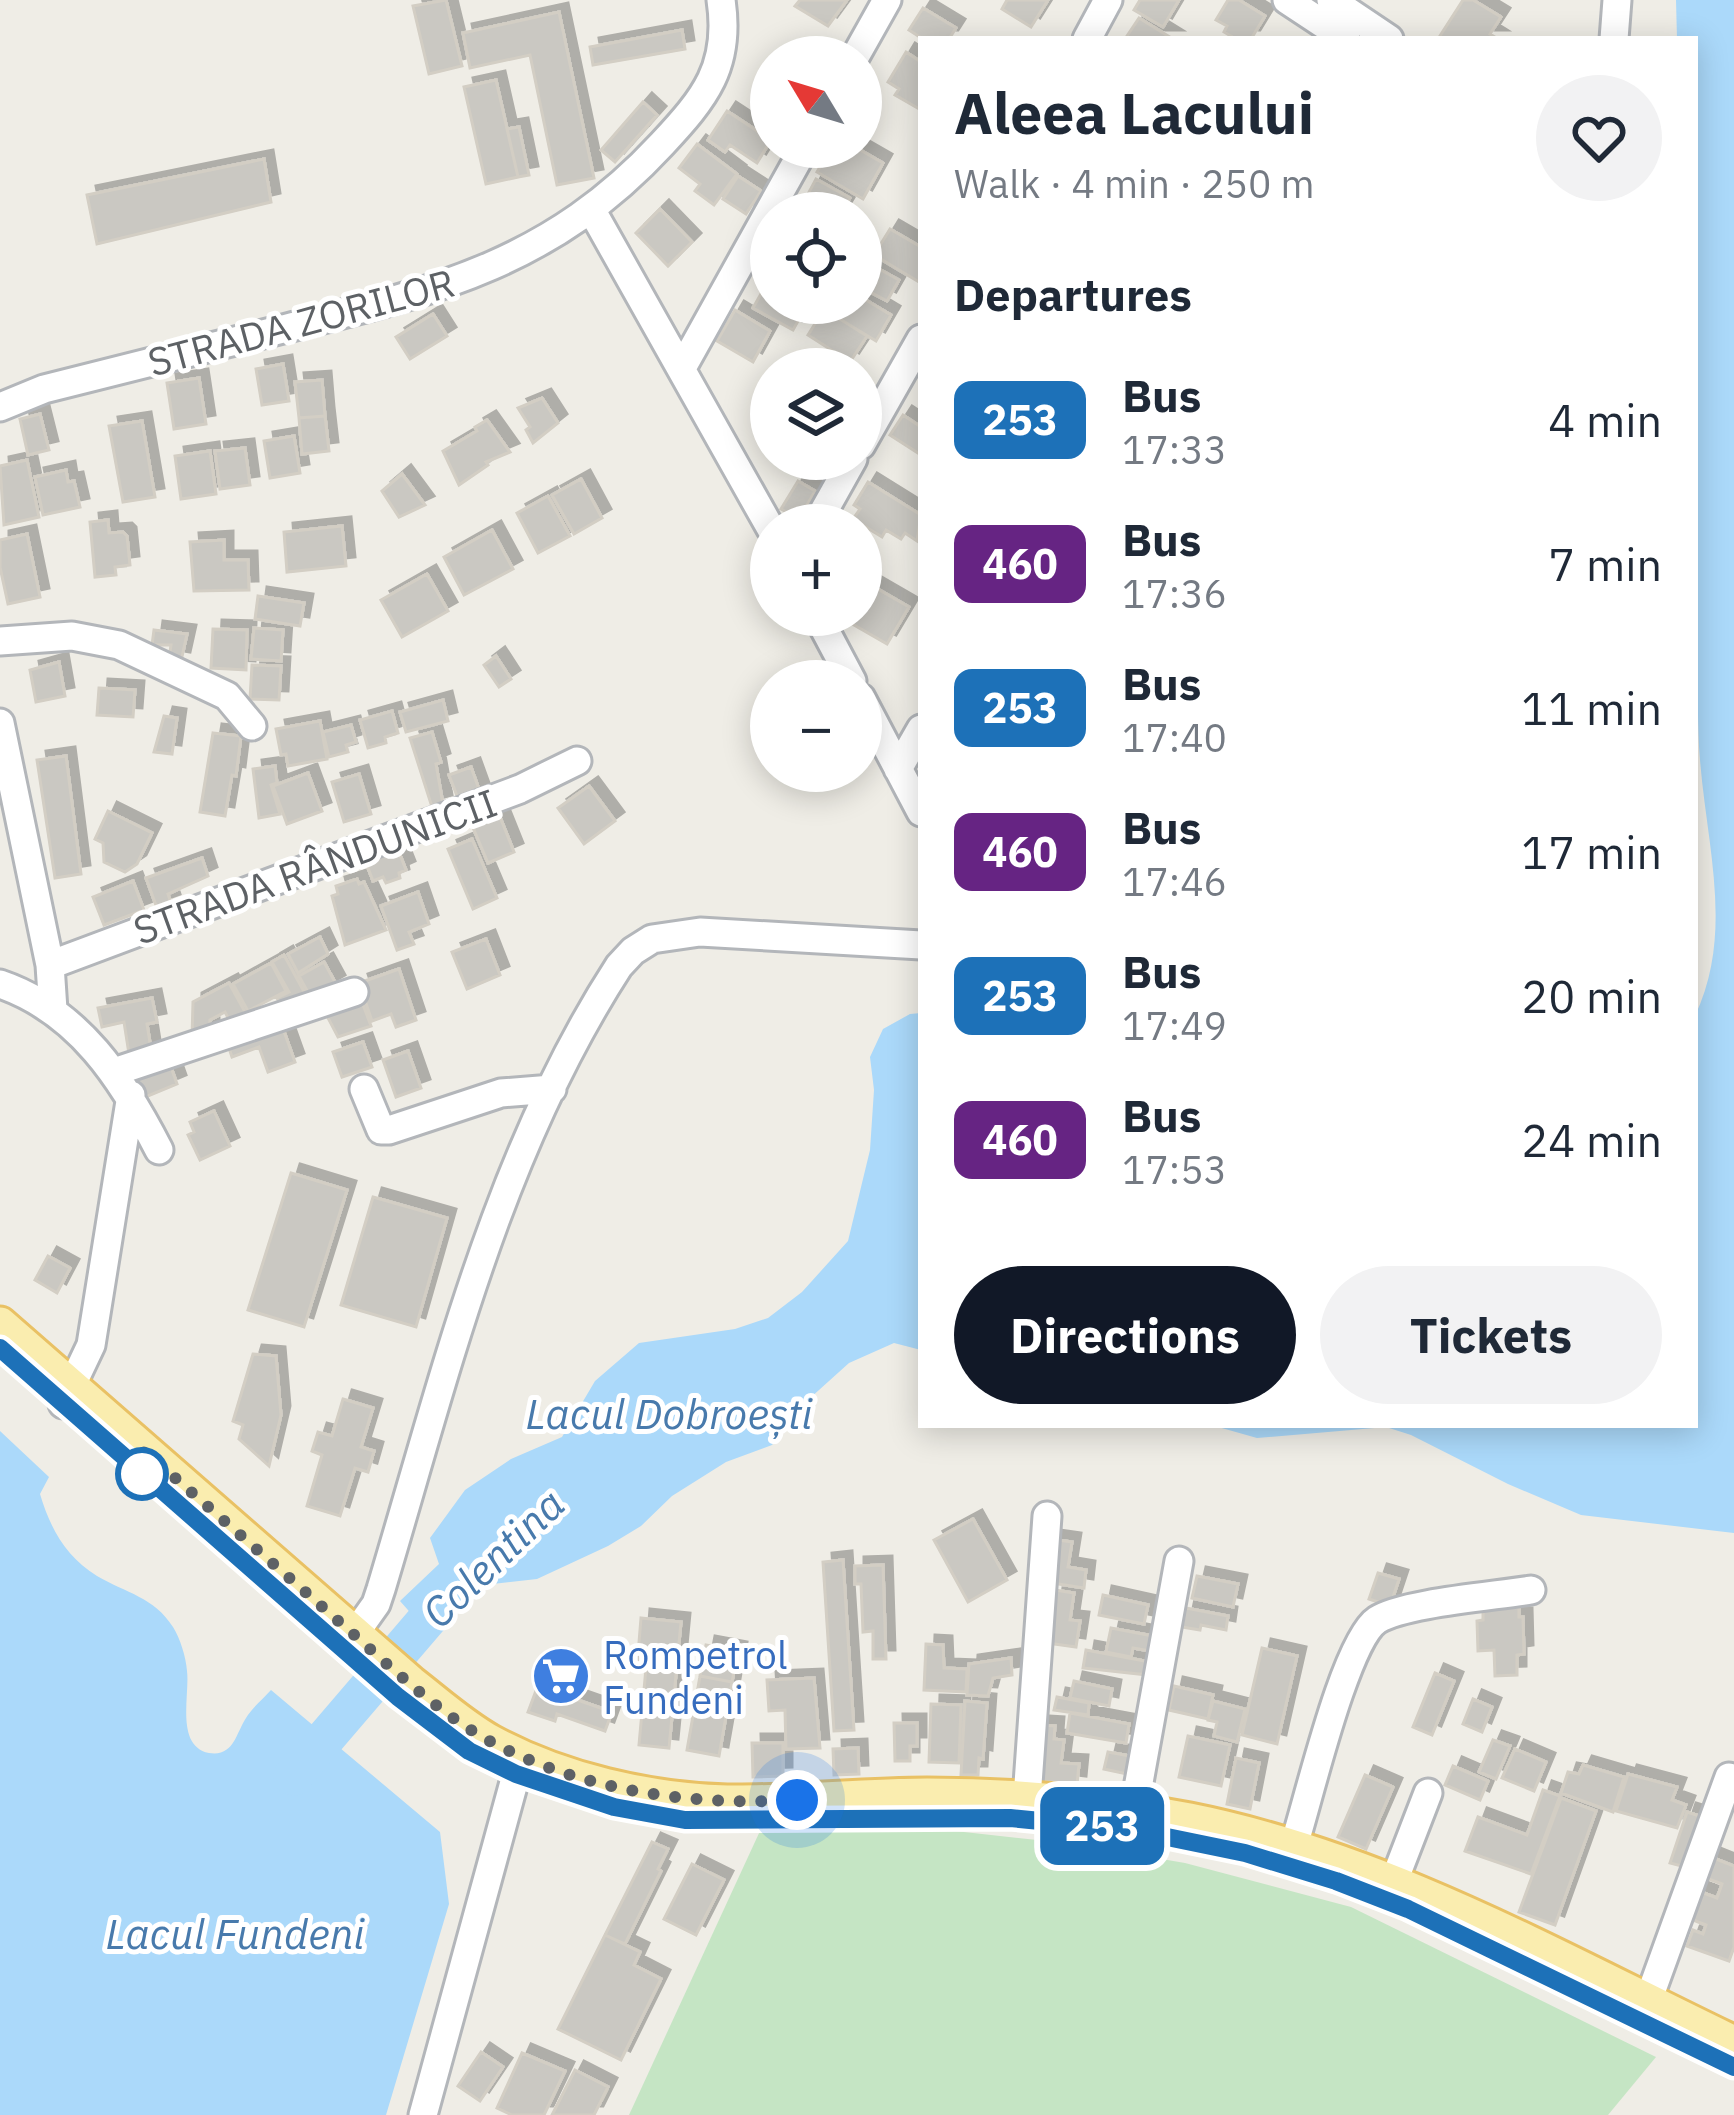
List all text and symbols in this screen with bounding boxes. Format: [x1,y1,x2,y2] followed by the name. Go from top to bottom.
[750,36,882,168] north arrow
[750,36,882,792] map controls
[1536,75,1662,201] button: heart
[954,76,1314,150] text: Aleea Lacului
[954,158,1315,209] text: Walk · 4 min · 250 m
[750,192,882,324] button: locate
[142,257,460,387] street label: STRADA ZORILOR
[954,265,1192,323] text: Departures
[750,348,882,480] button: layers
[1122,366,1202,424] text: Bus
[1548,391,1662,449] text: 4 min
[982,392,1058,447] text: 253
[1122,424,1227,475] text: 17:33
[750,504,882,636] button: +
[1122,510,1202,568] text: Bus
[1548,535,1662,593] text: 7 min
[982,536,1058,591] text: 460
[1122,568,1227,619] text: 17:36
[1122,654,1202,712] text: Bus
[750,660,882,792] button: −
[1521,679,1662,737] text: 11 min
[982,680,1058,735] text: 253
[1122,712,1227,763] text: 17:40
[126,777,504,955] street label: STRADA RÂNDUNICII
[1122,798,1202,856] text: Bus
[1521,823,1662,881] text: 17 min
[982,824,1058,879] text: 460
[1122,856,1227,907] text: 17:46
[1122,942,1202,1000] text: Bus
[1521,967,1662,1025] text: 20 min
[982,968,1058,1023] text: 253
[1122,1000,1227,1051] text: 17:49
[1122,1086,1202,1144] text: Bus
[1521,1111,1662,1169] text: 24 min
[982,1112,1058,1167] text: 460
[1122,1144,1227,1195] text: 17:53
[954,1266,1296,1404] button: Directions
[1320,1266,1662,1404] button: Tickets
[525,1386,813,1441] water label: Lacul Dobroești
[117,1449,167,1499] unlabelled marker
[410,1477,576,1639] water label: Colentina
[603,1629,788,1725] place label: Rompetrol Fundeni
[530,1645,592,1707] supermarket icon: Rompetrol Fundeni
[767,1770,827,1830] your location
[1033,1787,1171,1865] line badge: 253
[1064,1798,1140,1853] text: 253
[105,1906,365,1961] water label: Lacul Fundeni

